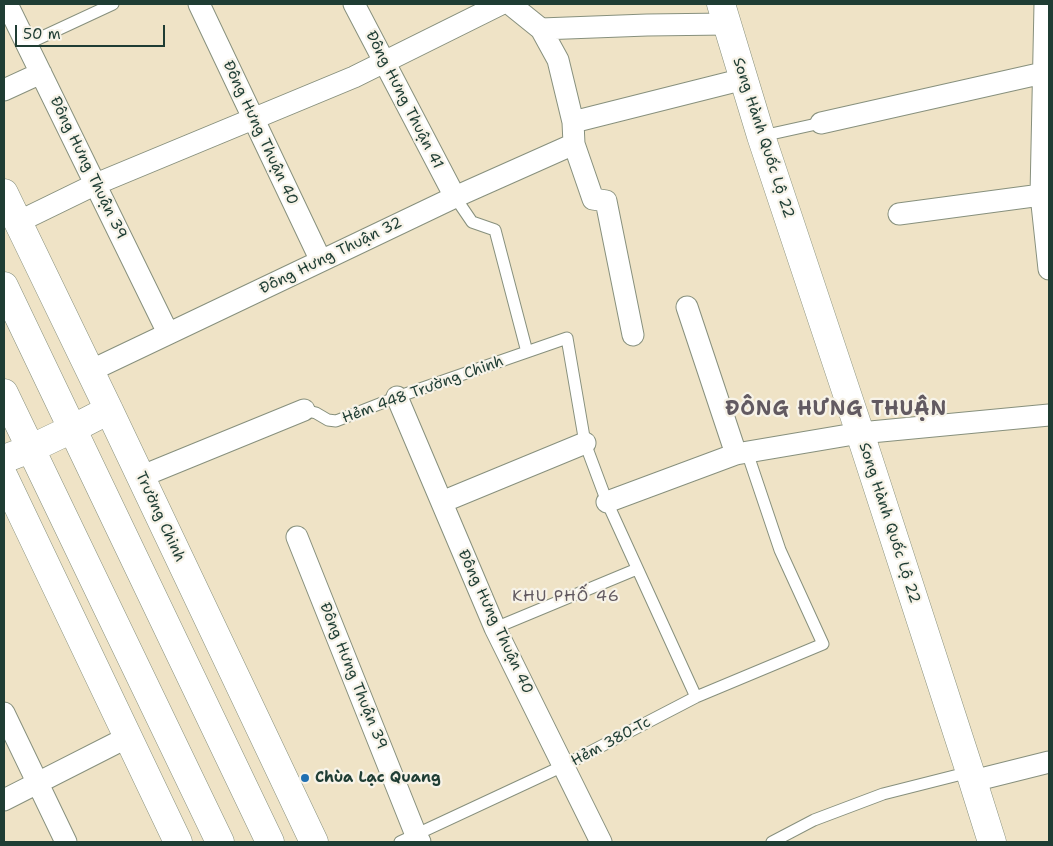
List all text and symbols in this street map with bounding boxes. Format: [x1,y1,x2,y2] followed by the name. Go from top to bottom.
[18,15,168,47] scale bar
[23,24,61,44] text: 50 m
[361,28,447,172] street label: Đông Hưng Thuận 41
[729,55,797,221] street label: Song Hành Quốc Lộ 22
[219,58,301,208] street label: Đông Hưng Thuận 40
[46,94,130,242] street label: Đông Hưng Thuận 39
[257,214,405,298] street label: Đông Hưng Thuận 32
[340,352,506,428] street label: Hẻm 448 Trường Chinh
[723,398,949,422] district label: ĐÔNG HƯNG THUẬN
[855,440,923,606] street label: Song Hành Quốc Lộ 22
[131,469,189,565] street label: Trường Chinh
[454,547,536,697] street label: Đông Hưng Thuận 40
[511,587,621,607] district label: KHU PHỐ 46
[315,600,391,752] street label: Đông Hưng Thuận 39
[568,714,654,770] street label: Hẻm 380-Tc
[315,769,441,787] place label: Chùa Lạc Quang
[299,772,311,784] marker: Chùa Lạc Quang

